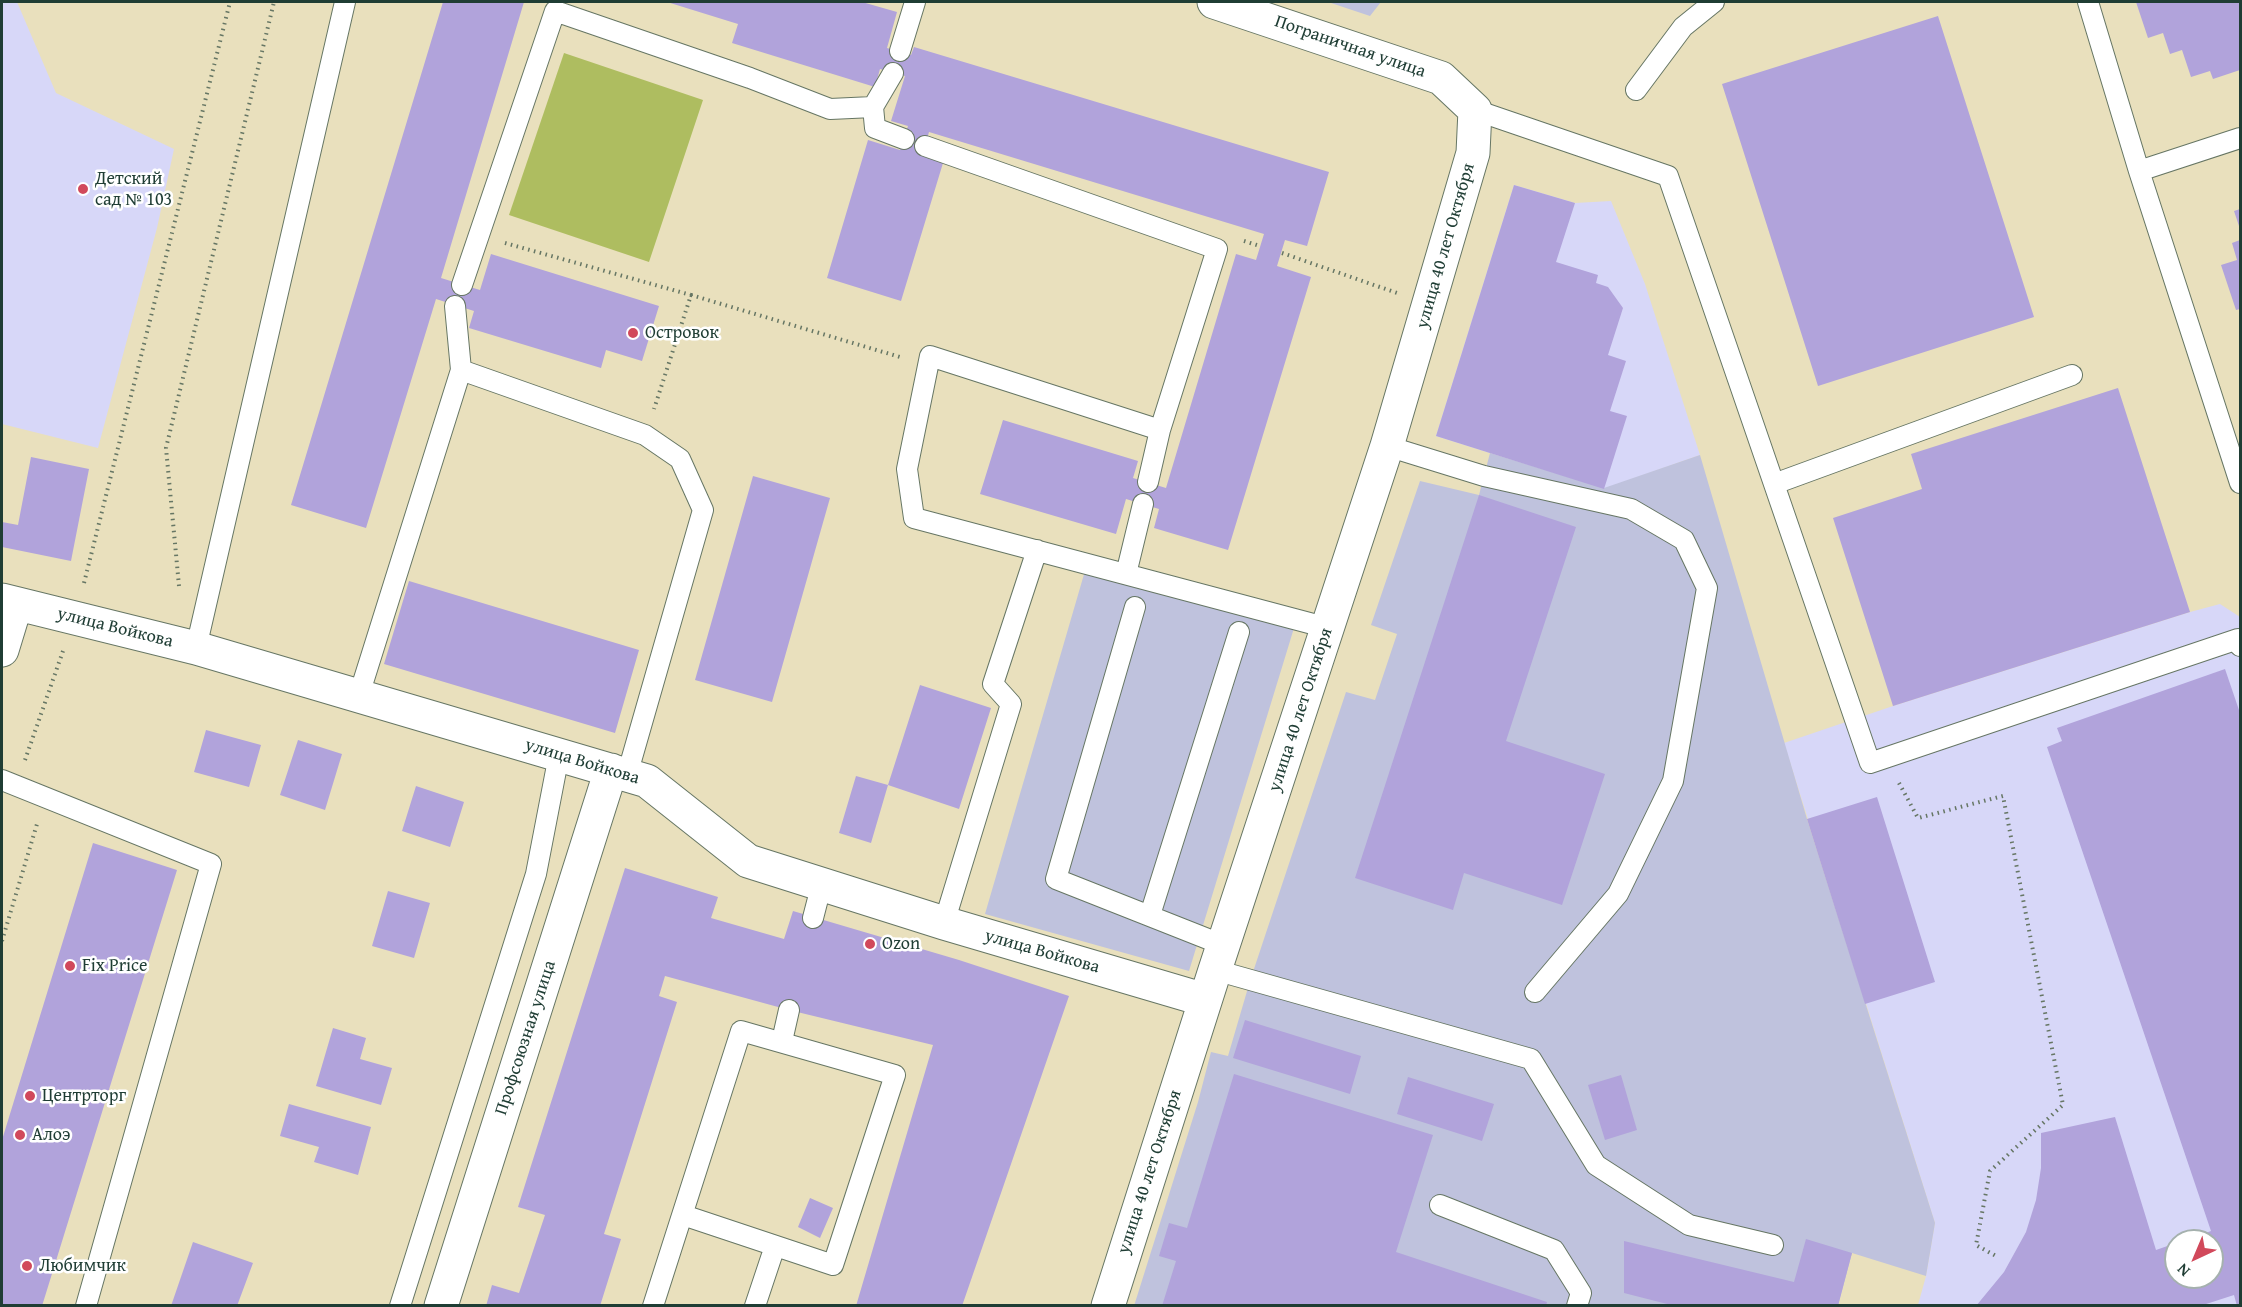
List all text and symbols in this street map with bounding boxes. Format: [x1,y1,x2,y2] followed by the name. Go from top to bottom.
[1272,11,1428,83] street label: Пограничная улица
[1412,161,1480,331] street label: улица 40 лет Октября
[95,168,172,210] place label: Детский сад № 103
[76,182,90,196] marker: Детский сад № 103
[645,322,719,344] place label: Островок
[626,326,640,340] marker: Островок
[55,603,175,653] street label: улица Войкова
[1264,625,1338,795] street label: улица 40 лет Октября
[522,734,642,790] street label: улица Войкова
[982,925,1102,979] street label: улица Войкова
[882,933,920,955] place label: Ozon
[863,937,877,951] marker: Ozon
[82,955,148,977] place label: Fix Price
[491,958,561,1118] street label: Профсоюзная улица
[63,959,77,973] marker: Fix Price
[42,1085,126,1107] place label: Центрторг
[1113,1087,1187,1257] street label: улица 40 лет Октября
[23,1089,37,1103] marker: Центрторг
[32,1124,70,1146] place label: Алоэ
[13,1128,27,1142] marker: Алоэ
[2164,1229,2224,1289] north arrow
[39,1255,126,1277] place label: Любимчик
[2171,1258,2195,1283] text: N
[20,1259,34,1273] marker: Любимчик

